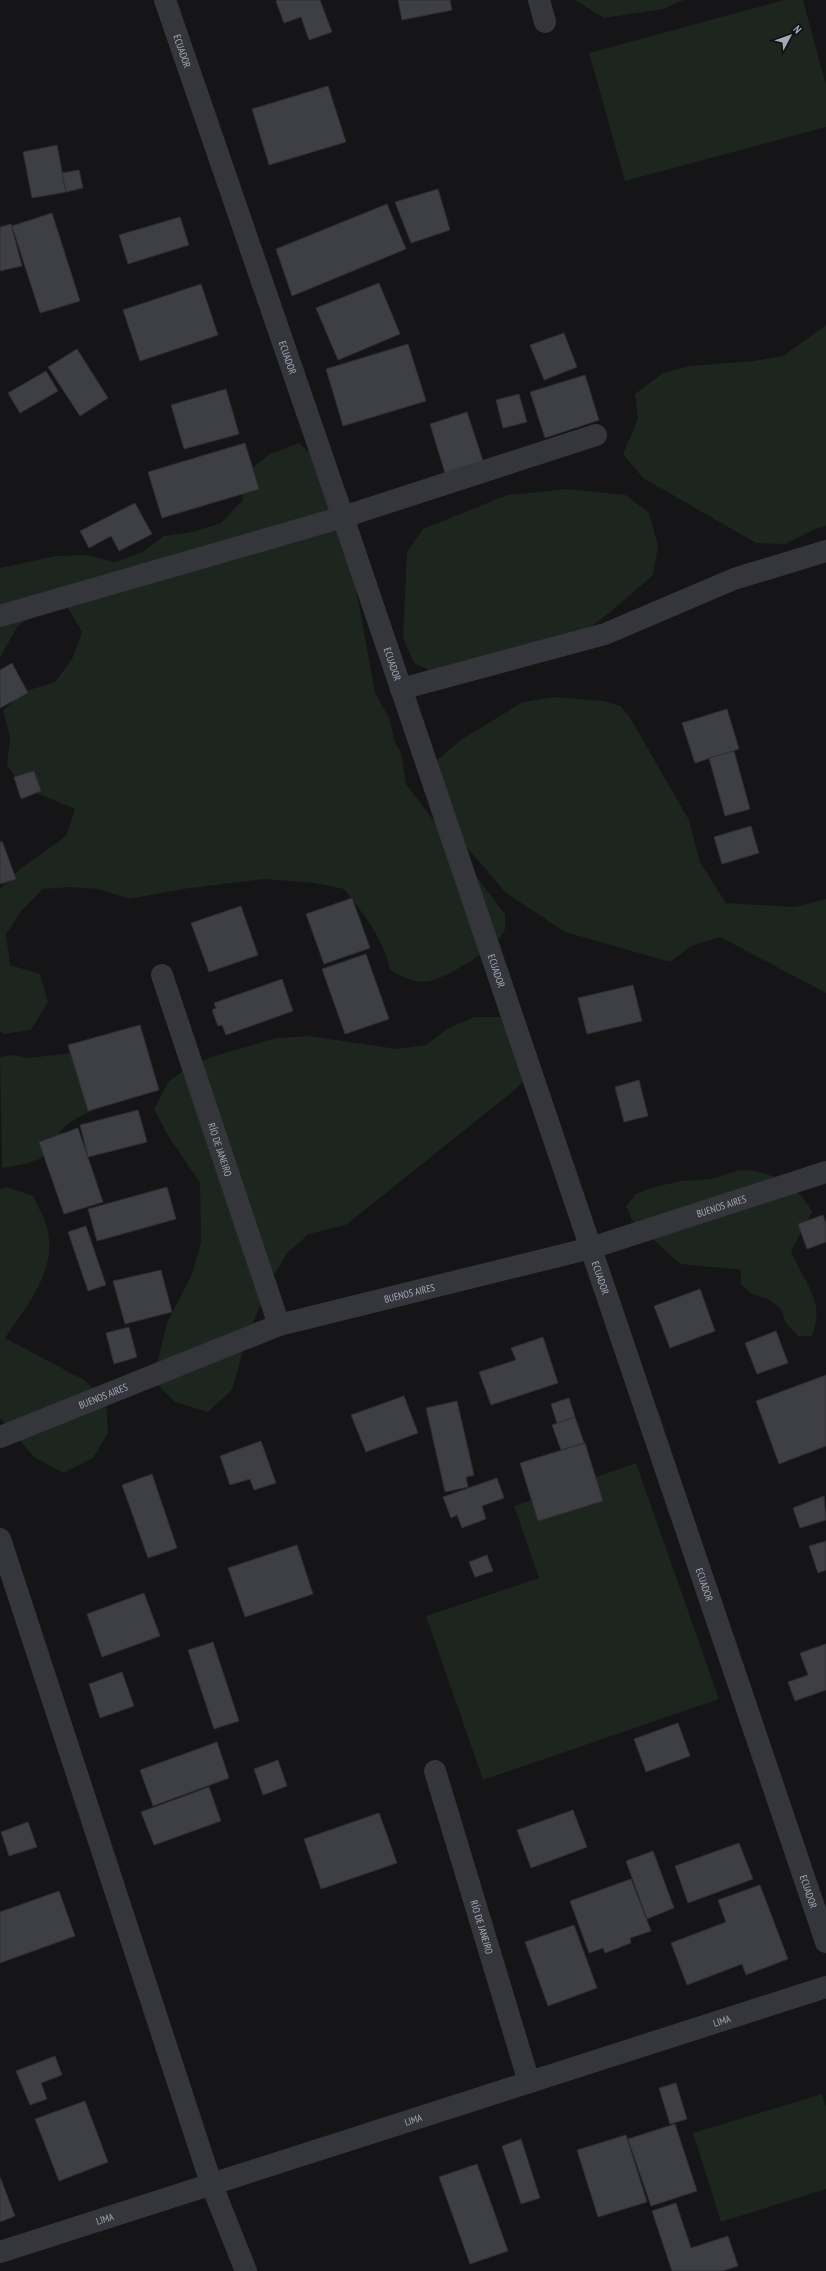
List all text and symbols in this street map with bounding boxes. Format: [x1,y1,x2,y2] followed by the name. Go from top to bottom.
[770,16,810,56] north arrow
[790,23,805,36] text: N
[171,33,194,70] street label: ECUADOR
[276,339,300,376] street label: ECUADOR
[381,646,405,683] street label: ECUADOR
[485,952,509,989] street label: ECUADOR
[205,1121,235,1178] street label: RÍO DE JANEIRO
[695,1192,748,1220] street label: BUENOS AIRES
[589,1259,613,1296] street label: ECUADOR
[383,1280,436,1305] street label: BUENOS AIRES
[77,1380,129,1411] street label: BUENOS AIRES
[693,1566,717,1603] street label: ECUADOR
[797,1873,821,1910] street label: ECUADOR
[468,1899,497,1956] street label: RÍO DE JANEIRO
[711,2011,732,2029] street label: LIMA
[403,2110,424,2128] street label: LIMA
[94,2209,115,2227] street label: LIMA

